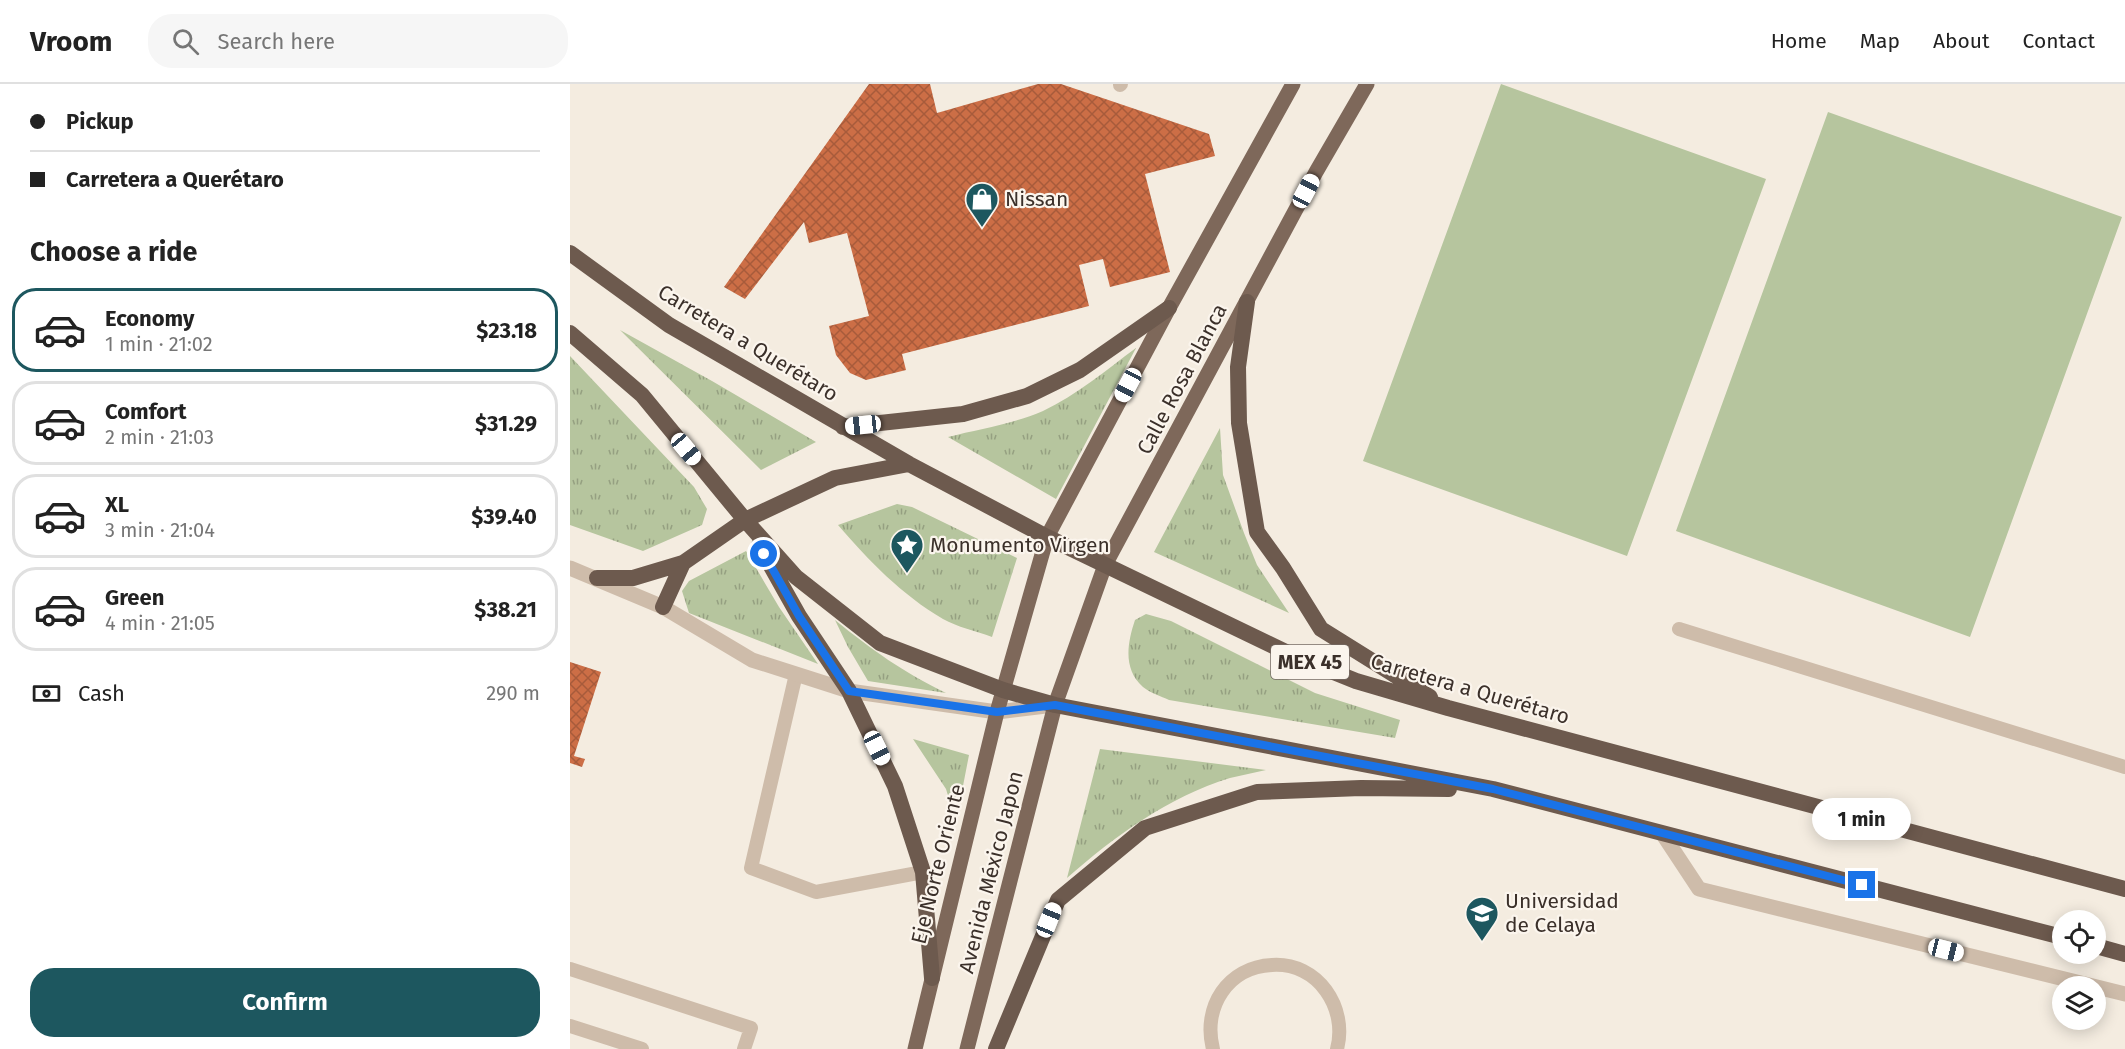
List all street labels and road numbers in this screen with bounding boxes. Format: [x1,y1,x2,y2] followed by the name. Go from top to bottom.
[653,279,843,407] street label: Carretera a Querétaro
[1131,299,1233,459] street label: Calle Rosa Blanca
[1271,645,1349,679] road number: MEX 45
[1368,648,1572,730] street label: Carretera a Querétaro
[953,768,1029,976] street label: Avenida México Japon
[906,781,970,947] street label: Eje Norte Oriente

